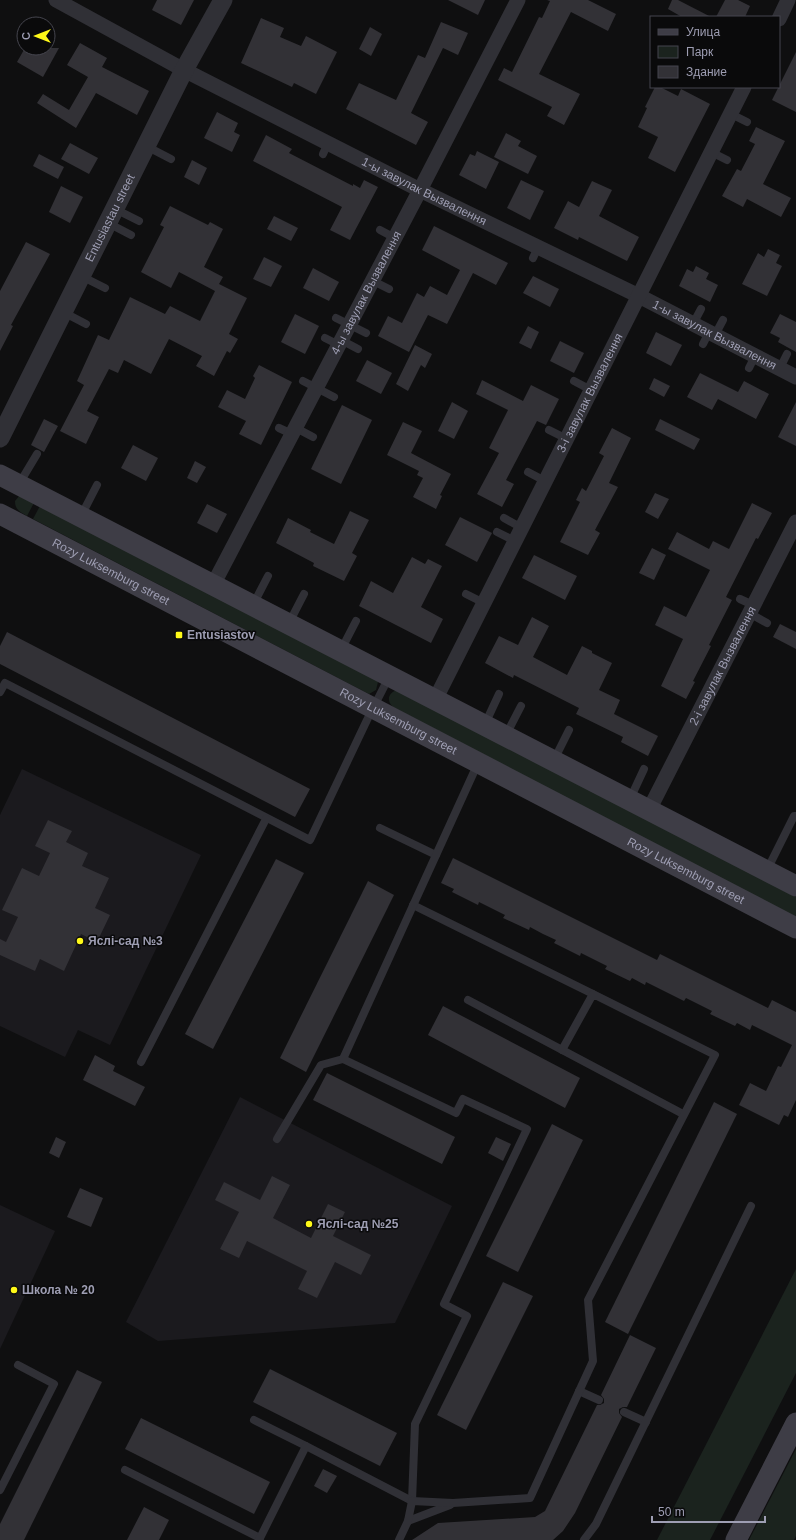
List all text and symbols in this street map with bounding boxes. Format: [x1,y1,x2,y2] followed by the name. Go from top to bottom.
[16,16,56,56] north arrow
[650,16,780,88] legend
[686,25,720,39] text: Улица
[20,32,32,40] text: С
[686,45,714,59] text: Парк
[686,65,727,79] text: Здание
[359,155,489,228] street label: 1-ы завулак Вызвалення
[82,171,138,264] street label: Entusiastau street
[328,229,404,357] street label: 4-ы завулак Вызвалення
[650,297,779,373] street label: 1-ы завулак Вызвалення
[554,331,626,455] street label: 3-і завулак Вызвалення
[50,535,172,608] street label: Rozy Luksemburg street
[686,604,759,728] street label: 2-і завулак Вызвалення
[187,628,255,642] place label: Entusiastov
[174,630,184,640] marker: Entusiastov
[337,685,460,758] street label: Rozy Luksemburg street
[625,834,747,907] street label: Rozy Luksemburg street
[88,934,163,948] place label: Яслі-сад №3
[75,936,85,946] marker: Яслі-сад №3
[317,1217,399,1231] place label: Яслі-сад №25
[304,1219,314,1229] marker: Яслі-сад №25
[22,1283,95,1297] place label: Школа № 20
[9,1285,19,1295] marker: Школа № 20
[652,1498,765,1524] scale bar
[658,1505,685,1519] text: 50 m

